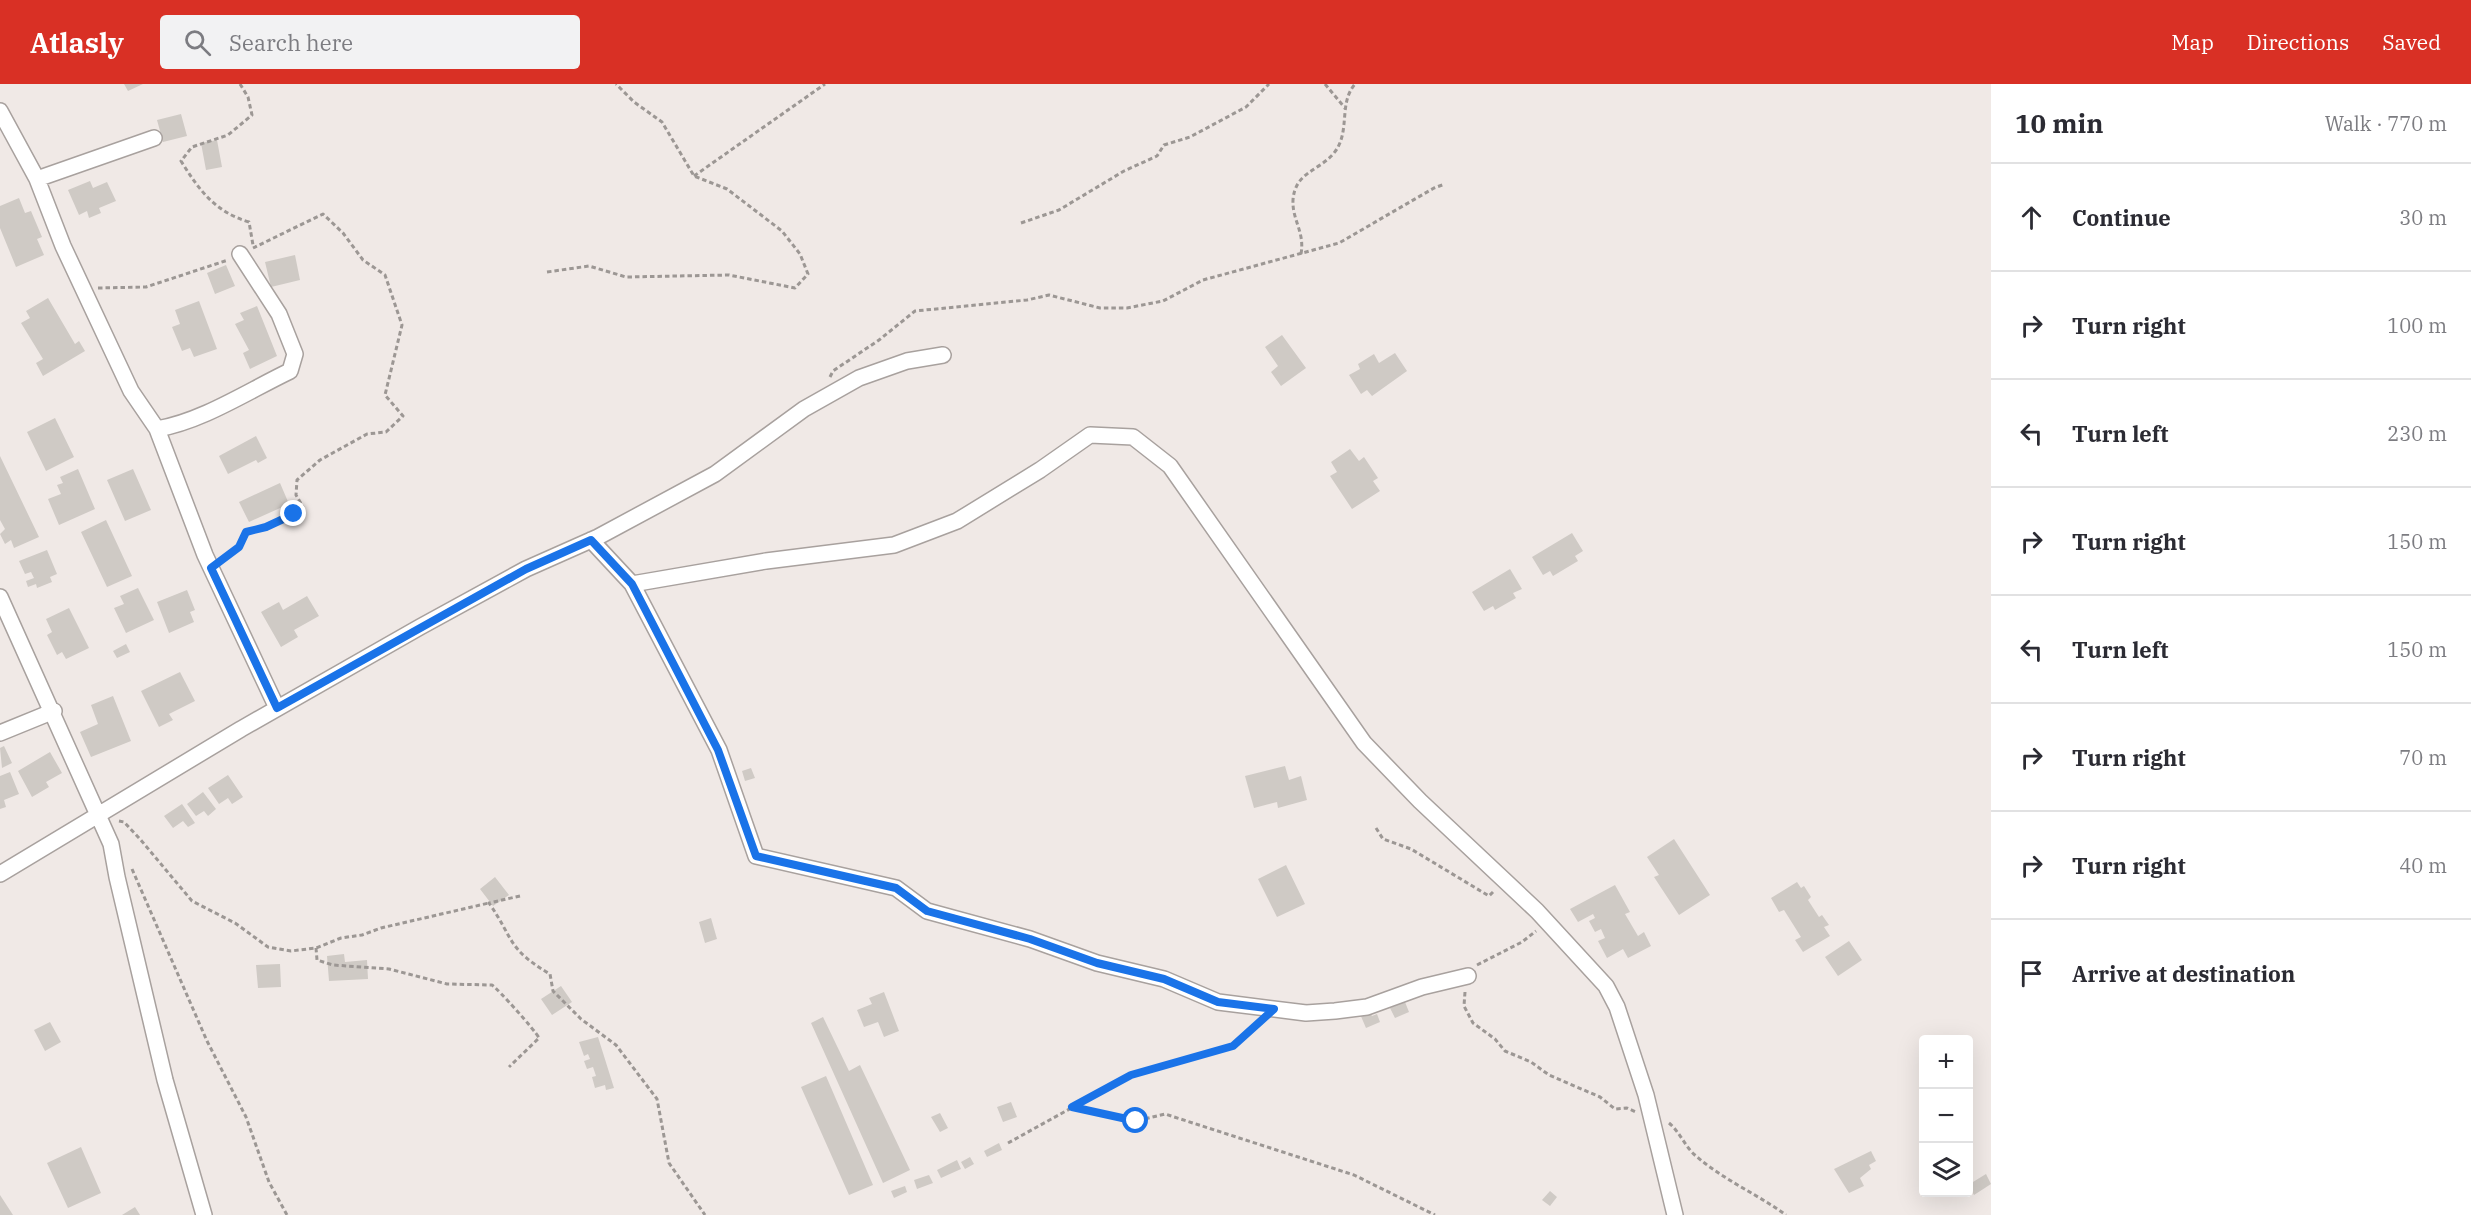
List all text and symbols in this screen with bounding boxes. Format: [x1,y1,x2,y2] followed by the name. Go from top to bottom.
[160,15,580,69] search box
[30,24,124,61] text: Atlasly
[181,26,214,59] icon: search
[229,28,353,57] text: Search here
[2171,28,2214,56] text: Map
[2247,28,2349,56] text: Directions
[2382,28,2441,56] text: Saved
[2015,106,2103,140] text: 10 min
[2325,110,2447,137] text: Walk · 770 m
[2015,201,2048,234] icon: ahead
[2072,203,2171,232] text: Continue
[2399,204,2447,231] text: 30 m
[2015,309,2048,342] icon: right
[2072,311,2186,340] text: Turn right
[2387,312,2447,339] text: 100 m
[2015,417,2048,450] icon: left
[2072,419,2168,448] text: Turn left
[2387,420,2447,447] text: 230 m
[280,500,306,526] route end
[2015,525,2048,558] icon: right
[2072,527,2186,556] text: Turn right
[2387,528,2447,555] text: 150 m
[2015,633,2048,666] icon: left
[2072,635,2168,664] text: Turn left
[2387,636,2447,663] text: 150 m
[2015,741,2048,774] icon: right
[2072,743,2186,772] text: Turn right
[2399,744,2447,771] text: 70 m
[2015,849,2048,882] icon: right
[2072,851,2186,880] text: Turn right
[2399,852,2447,879] text: 40 m
[2015,957,2048,990] icon: arrive
[2072,959,2295,988] text: Arrive at destination
[1919,1035,1973,1197] map controls
[1919,1035,1973,1089] button: +
[1919,1089,1973,1143] button: −
[1122,1107,1148,1133] route start
[1919,1143,1973,1197] button: layers

